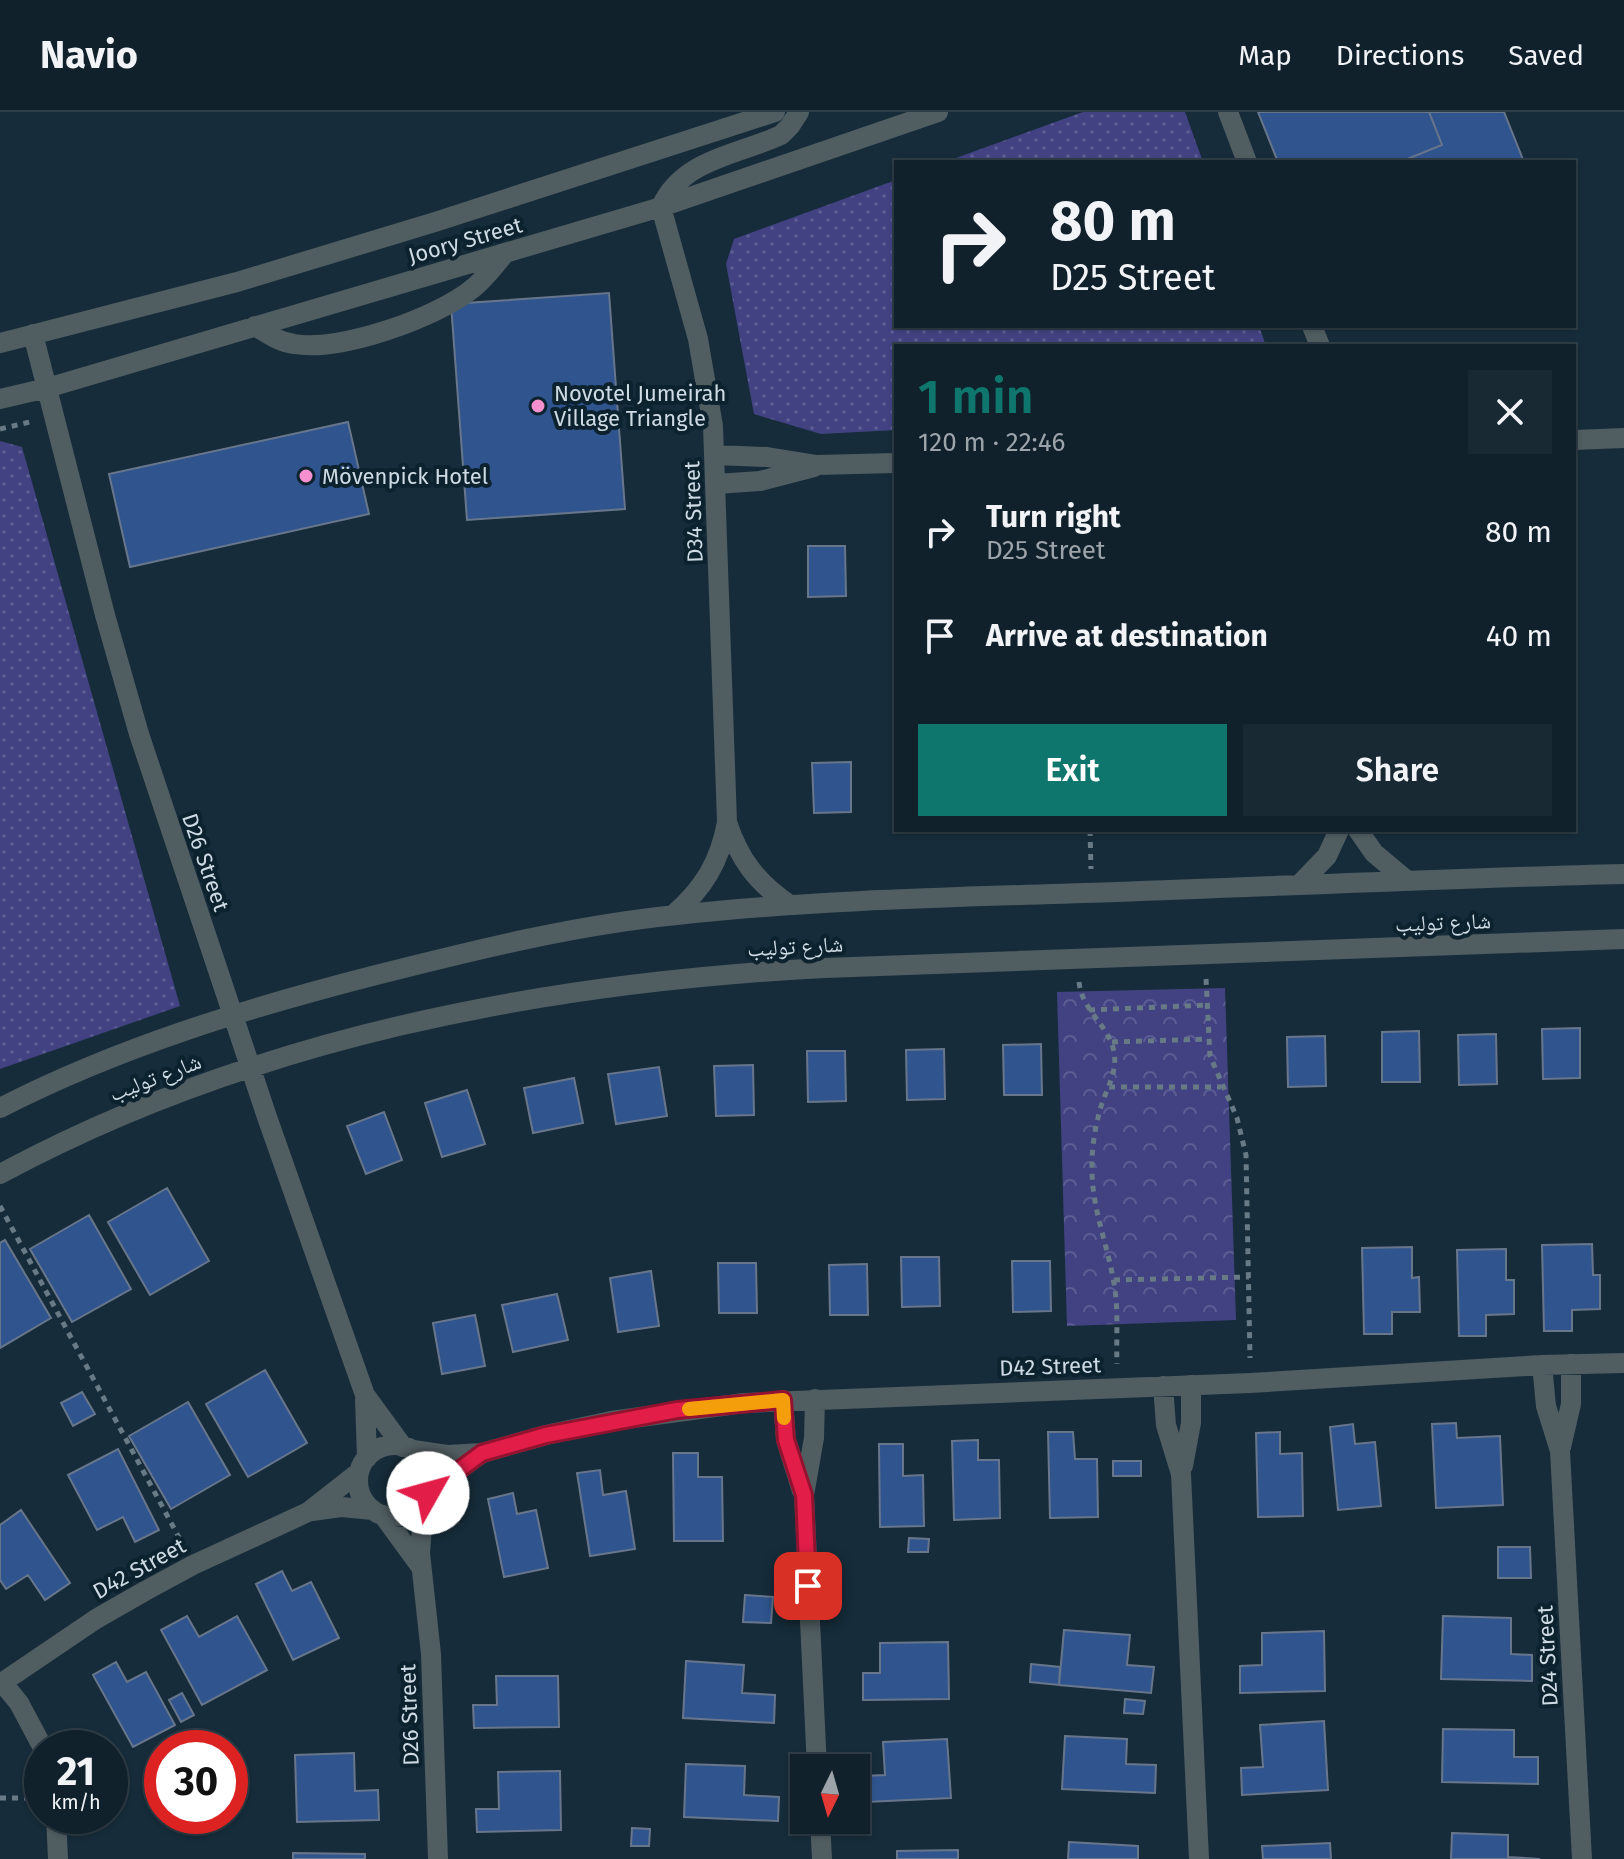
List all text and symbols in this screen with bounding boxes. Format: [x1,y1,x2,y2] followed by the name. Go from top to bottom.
[40,32,138,78] text: Navio
[1238,39,1292,72] text: Map
[1336,39,1464,72] text: Directions
[1508,39,1584,72] text: Saved
[1050,188,1176,255] text: 80 m
[918,192,1022,296] icon: right
[405,211,525,270] street label: Joory Street
[1050,256,1215,300] text: D25 Street
[918,368,1034,426] text: 1 min
[1468,370,1552,454] button: close
[554,380,726,432] place label: Novotel Jumeirah Village Triangle
[529,397,547,415] marker: Novotel Jumeirah Village Triangle
[918,427,1065,458] text: 120 m · 22:46
[678,461,709,563] street label: D34 Street
[322,463,488,490] place label: Mövenpick Hotel
[297,467,315,485] marker: Mövenpick Hotel
[986,499,1121,535] text: Turn right
[918,510,962,554] icon: right
[1485,514,1552,550] text: 80 m
[986,535,1105,566] text: D25 Street
[918,614,962,658] icon: arrive
[986,618,1268,654] text: Arrive at destination
[1486,618,1552,654] text: 40 m
[918,724,1227,816] button: Exit
[1243,724,1552,816] button: Share
[176,810,235,915] street label: D26 Street
[1395,907,1491,938] street label: شارع توليب
[746,931,844,962] street label: شارع توليب
[106,1048,205,1107] street label: شارع توليب
[999,1351,1101,1382] street label: D42 Street
[386,1451,470,1535] position arrow
[88,1532,190,1605] street label: D42 Street
[774,1552,842,1620] pin
[786,1564,830,1608] icon: arrive
[1531,1605,1564,1707] street label: D24 Street
[394,1664,425,1766] street label: D26 Street
[144,1730,248,1834] speed limit sign: 30
[57,1748,95,1796] text: 21
[790,1754,870,1834] north arrow
[790,1754,870,1834] map controls
[51,1790,101,1814] text: km/h

